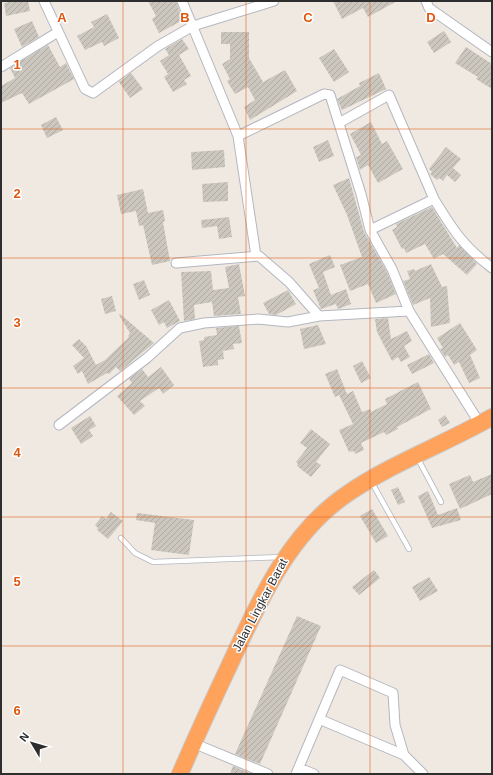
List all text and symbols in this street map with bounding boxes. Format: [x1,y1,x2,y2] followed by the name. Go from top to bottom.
[57,10,67,25] text: A
[180,10,190,25] text: B
[303,10,313,25] text: C
[426,10,436,25] text: D
[13,57,21,72] text: 1
[13,186,21,201] text: 2
[13,315,21,330] text: 3
[13,445,21,460] text: 4
[230,555,291,654] street label: Jalan Lingkar Barat
[13,574,21,589] text: 5
[13,703,21,718] text: 6
[12,723,52,763] north arrow
[17,730,31,744] text: N

